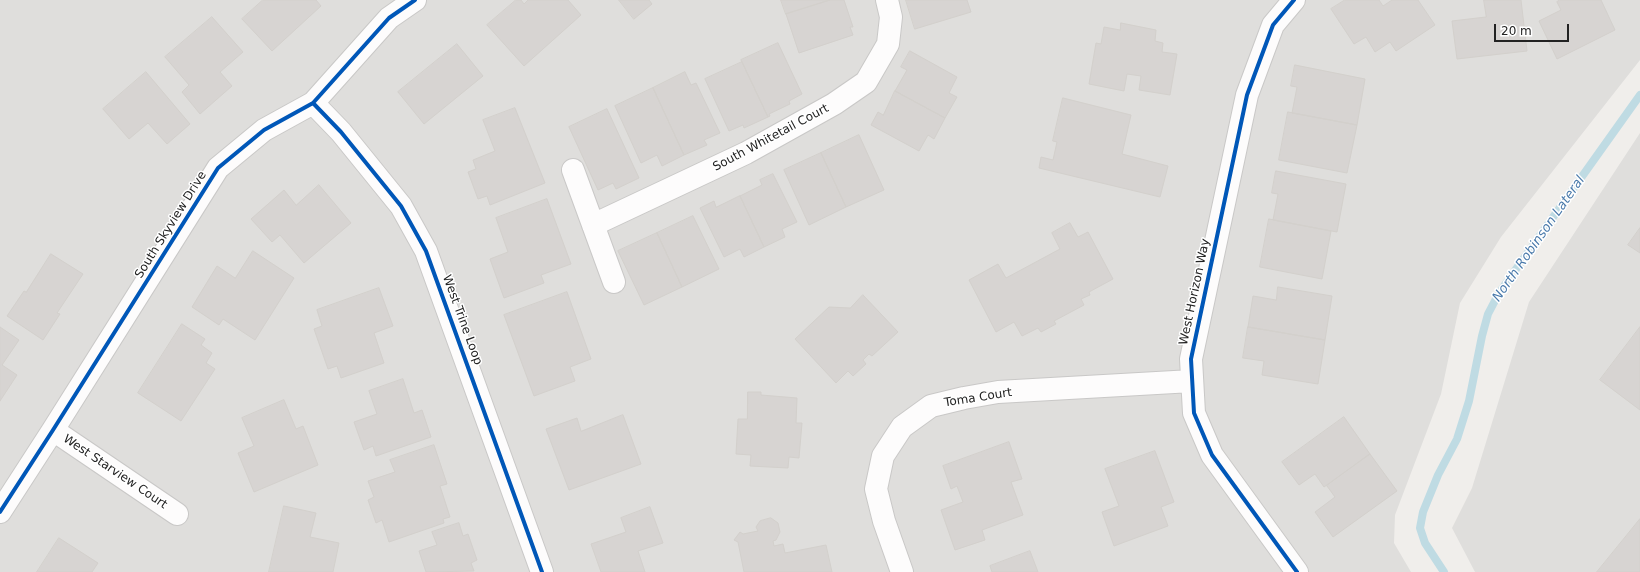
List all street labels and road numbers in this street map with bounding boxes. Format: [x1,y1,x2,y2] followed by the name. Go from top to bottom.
[711,101,831,175] street label: South Whitetail Court
[132,169,210,281] street label: South Skyview Drive
[1177,237,1213,347] street label: West Horizon Way
[439,273,485,367] street label: West Trine Loop
[943,386,1013,410] street label: Toma Court
[60,432,170,512] street label: West Starview Court

